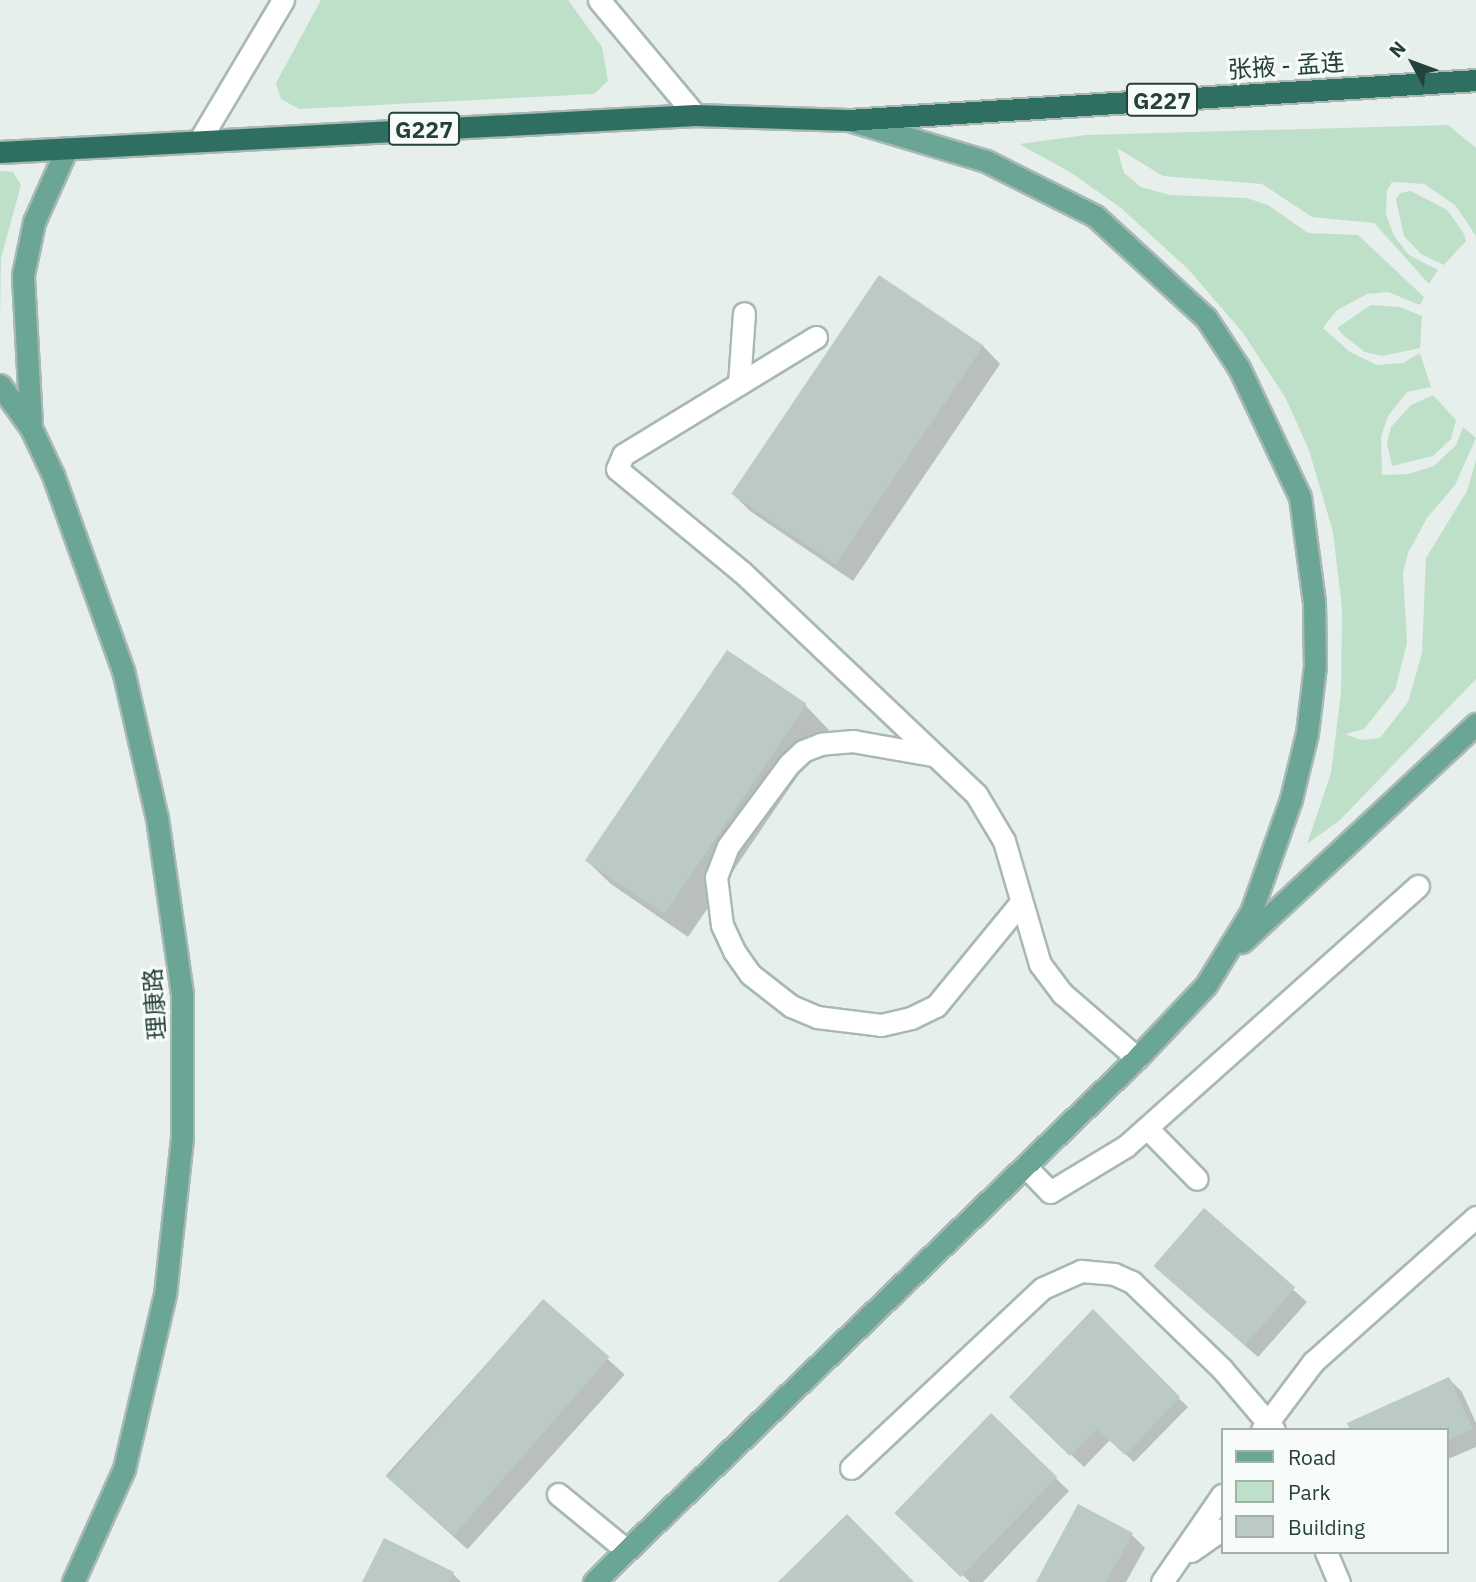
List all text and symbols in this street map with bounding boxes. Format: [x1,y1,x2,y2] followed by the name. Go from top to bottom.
[1378,28,1448,98] north arrow
[1384,36,1411,62] text: N
[1227,48,1345,84] street label: 张掖 - 孟连
[1125,80,1199,120] road number: G227
[387,110,461,148] road number: G227
[138,967,172,1041] street label: 理康路
[1220,1428,1448,1554] legend
[1288,1443,1336,1471] text: Road
[1288,1478,1331,1506] text: Park
[1288,1513,1365,1541] text: Building

